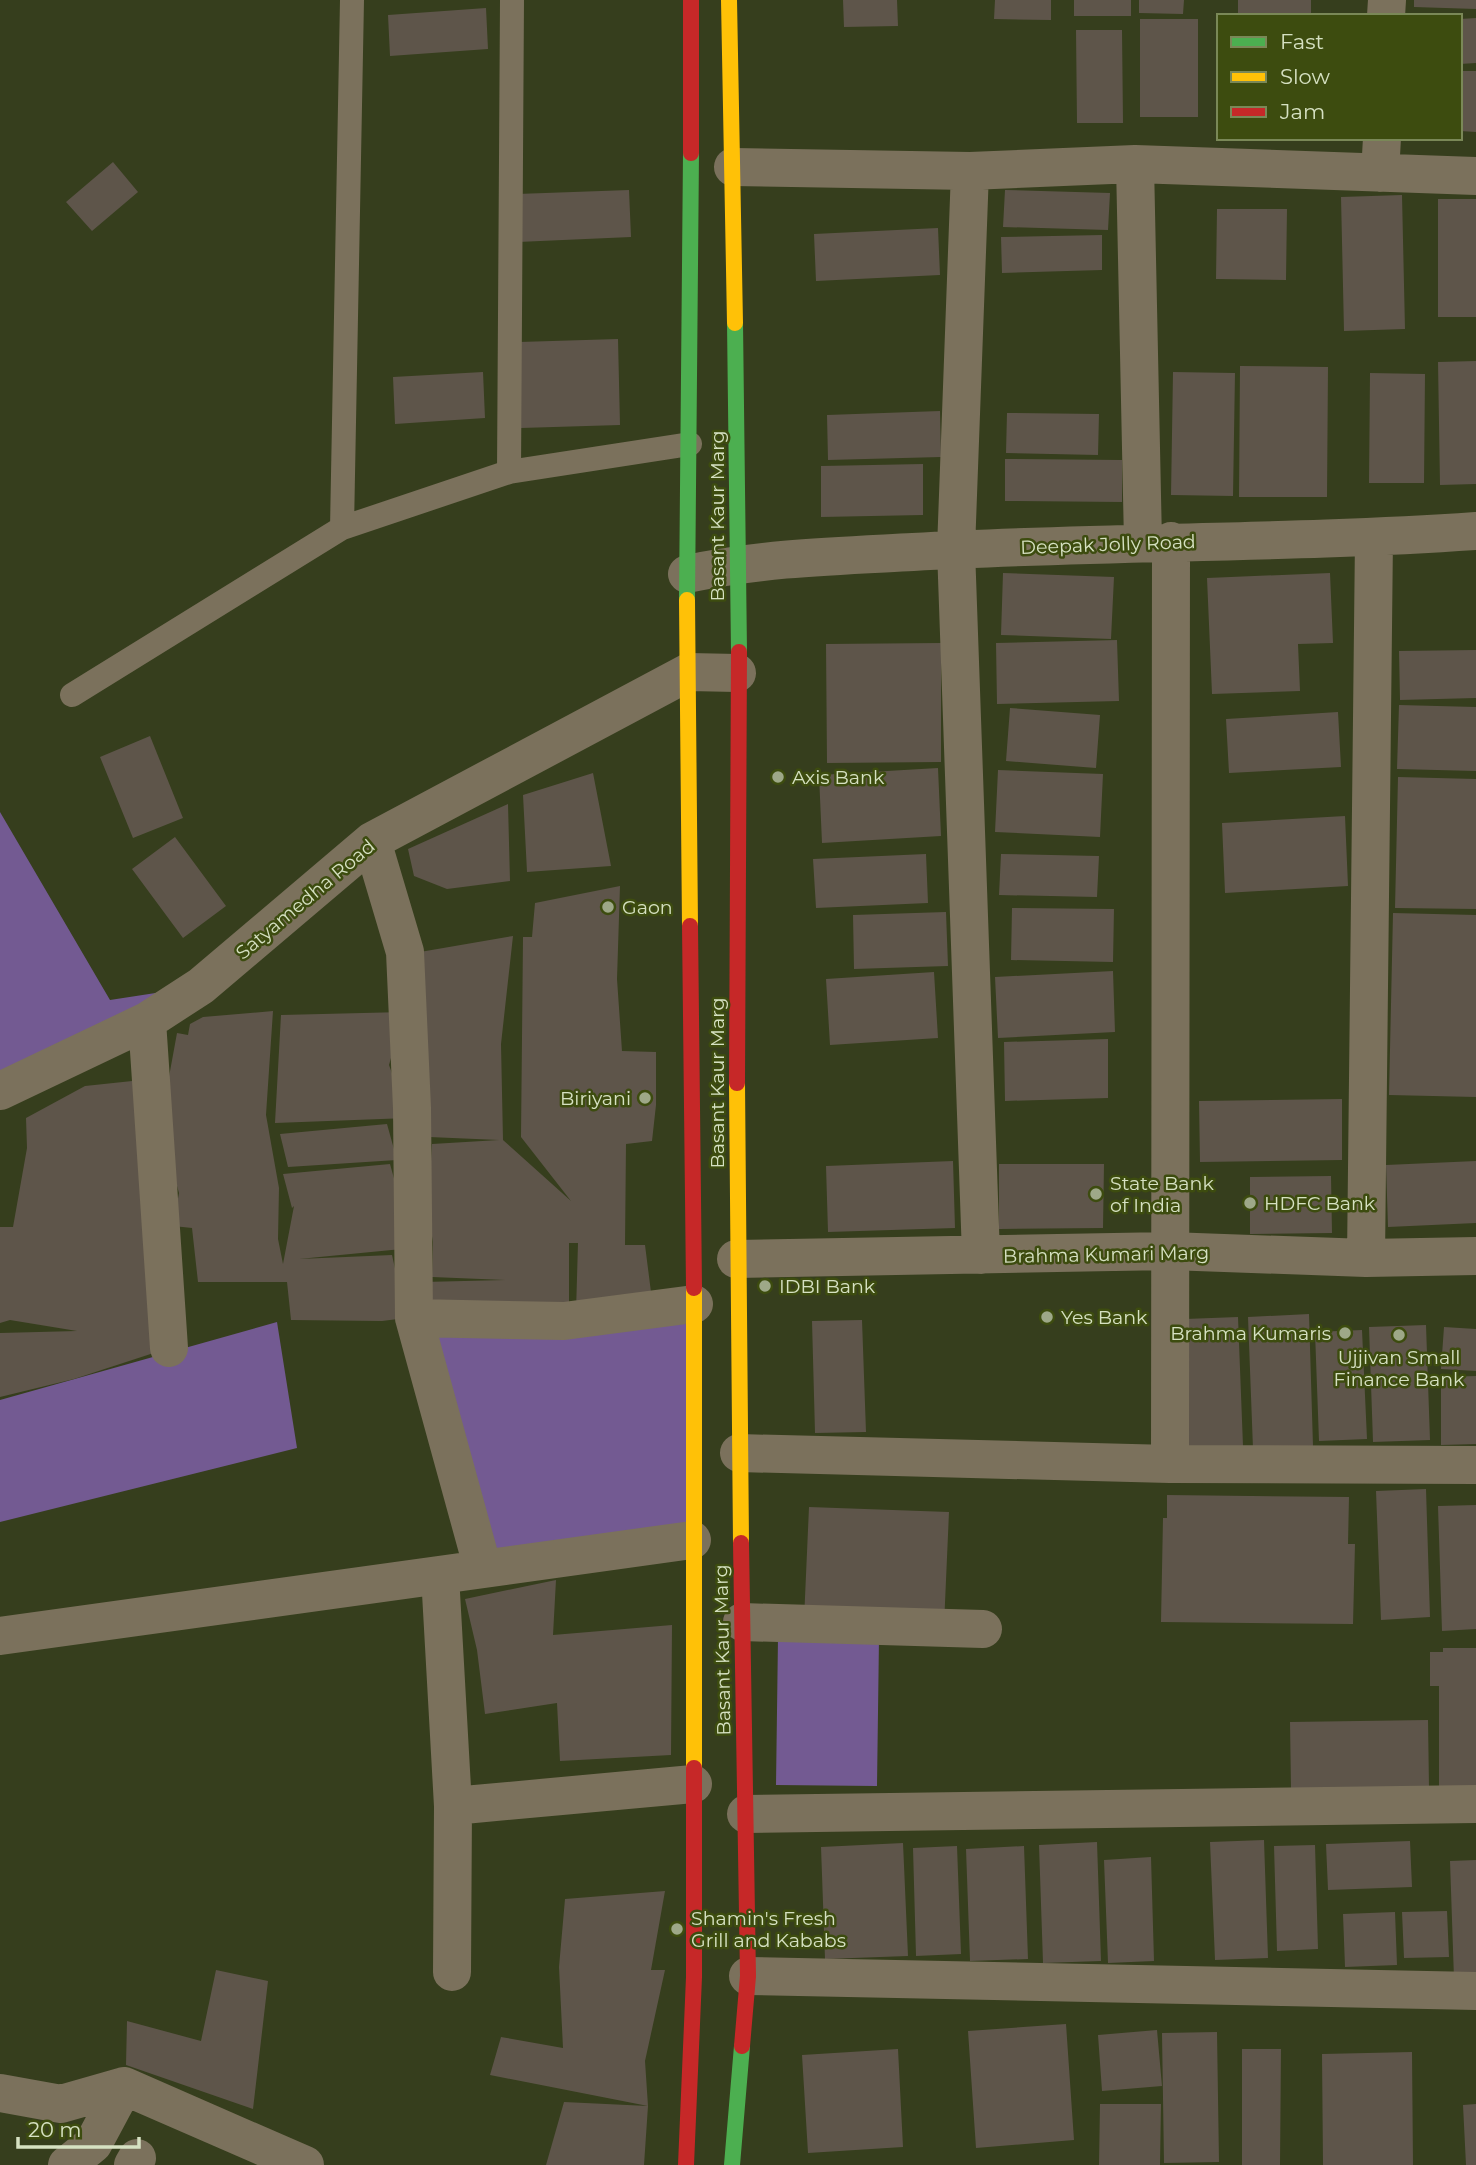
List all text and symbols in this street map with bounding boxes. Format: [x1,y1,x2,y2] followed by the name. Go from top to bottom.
[1217,14,1462,140] legend
[1280,29,1324,54] text: Fast
[1280,64,1330,89] text: Slow
[1279,99,1325,124] text: Jam
[706,430,729,602] street label: Basant Kaur Marg
[1020,530,1196,559] street label: Deepak Jolly Road
[792,766,885,789] place label: Axis Bank
[770,769,786,785] marker: Axis Bank
[231,835,379,964] street label: Satyamedha Road
[622,896,673,919] place label: Gaon
[600,899,616,915] marker: Gaon
[706,997,729,1169] street label: Basant Kaur Marg
[560,1087,631,1110] place label: Biriyani
[637,1090,653,1106] marker: Biriyani
[1110,1172,1214,1217] place label: State Bank of India
[1088,1186,1104,1202] marker: State Bank of India
[1264,1192,1376,1215] place label: HDFC Bank
[1242,1195,1258,1211] marker: HDFC Bank
[1003,1241,1209,1268] street label: Brahma Kumari Marg
[779,1275,876,1298] place label: IDBI Bank
[757,1278,773,1294] marker: IDBI Bank
[1061,1306,1148,1329] place label: Yes Bank
[1039,1309,1055,1325] marker: Yes Bank
[1170,1322,1331,1345] place label: Brahma Kumaris
[1337,1325,1353,1341] marker: Brahma Kumaris
[1391,1327,1407,1343] marker: Ujjivan Small Finance Bank
[1334,1346,1465,1391] place label: Ujjivan Small Finance Bank
[710,1564,735,1736] street label: Basant Kaur Marg
[691,1907,846,1952] place label: Shamin's Fresh Grill and Kababs
[669,1921,685,1937] marker: Shamin's Fresh Grill and Kababs
[18,2106,138,2150] scale bar
[28,2117,82,2142] text: 20 m

